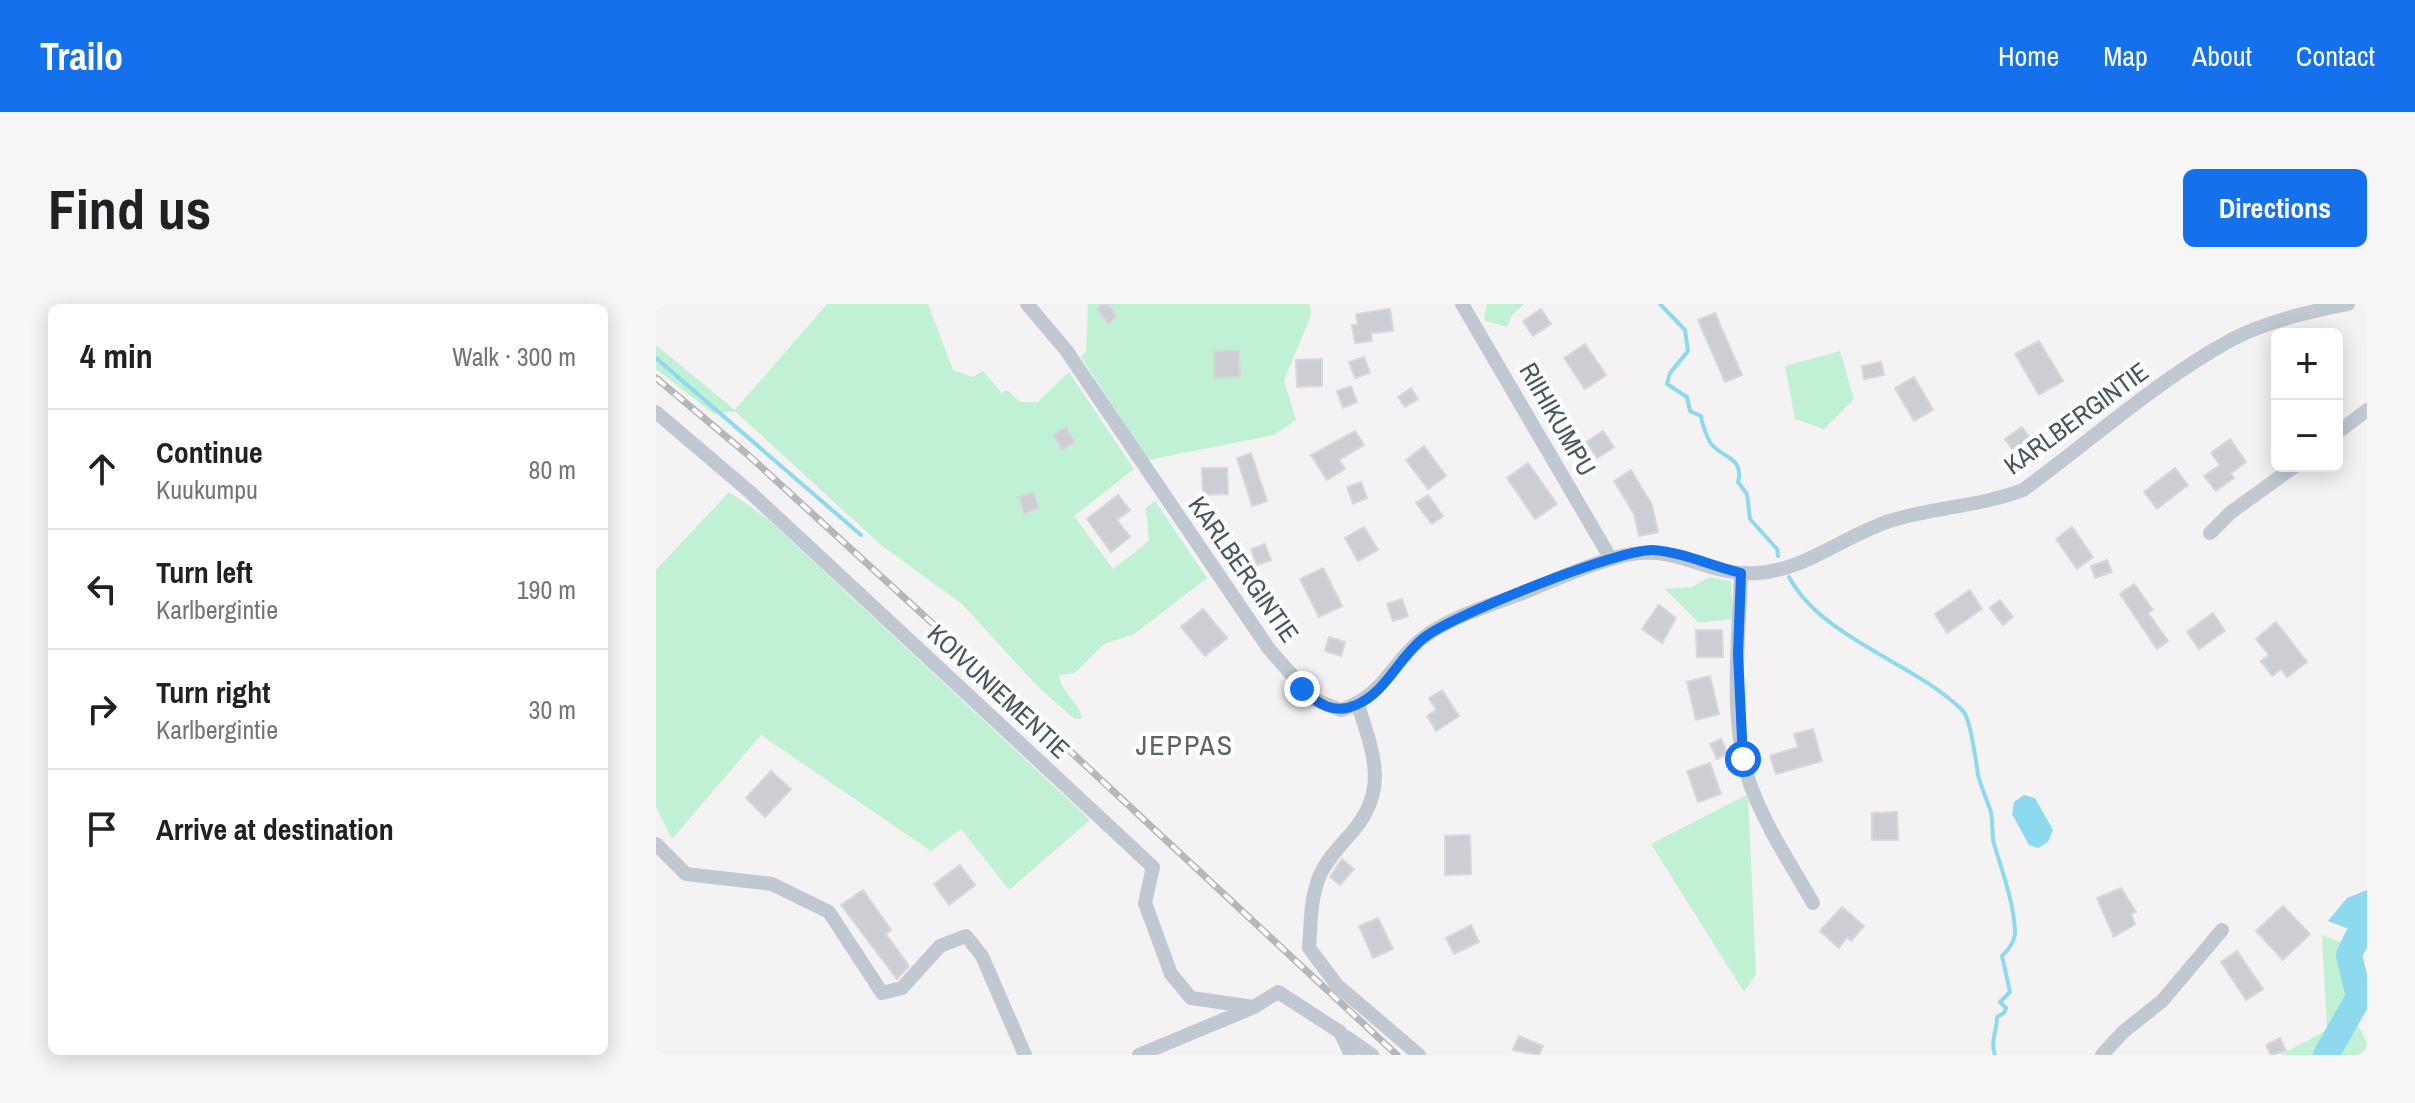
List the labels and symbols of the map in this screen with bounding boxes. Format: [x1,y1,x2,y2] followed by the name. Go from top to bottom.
[1997,354,2155,482] street label: KARLBERGINTIE
[1511,356,1605,482] street label: RIIHIKUMPU
[1181,489,1307,649] street label: KARLBERGINTIE
[920,616,1078,766] street label: KOIVUNIEMENTIE
[1284,671,1320,707] route end
[1136,726,1234,764] district label: JEPPAS
[1725,741,1761,777] route start

